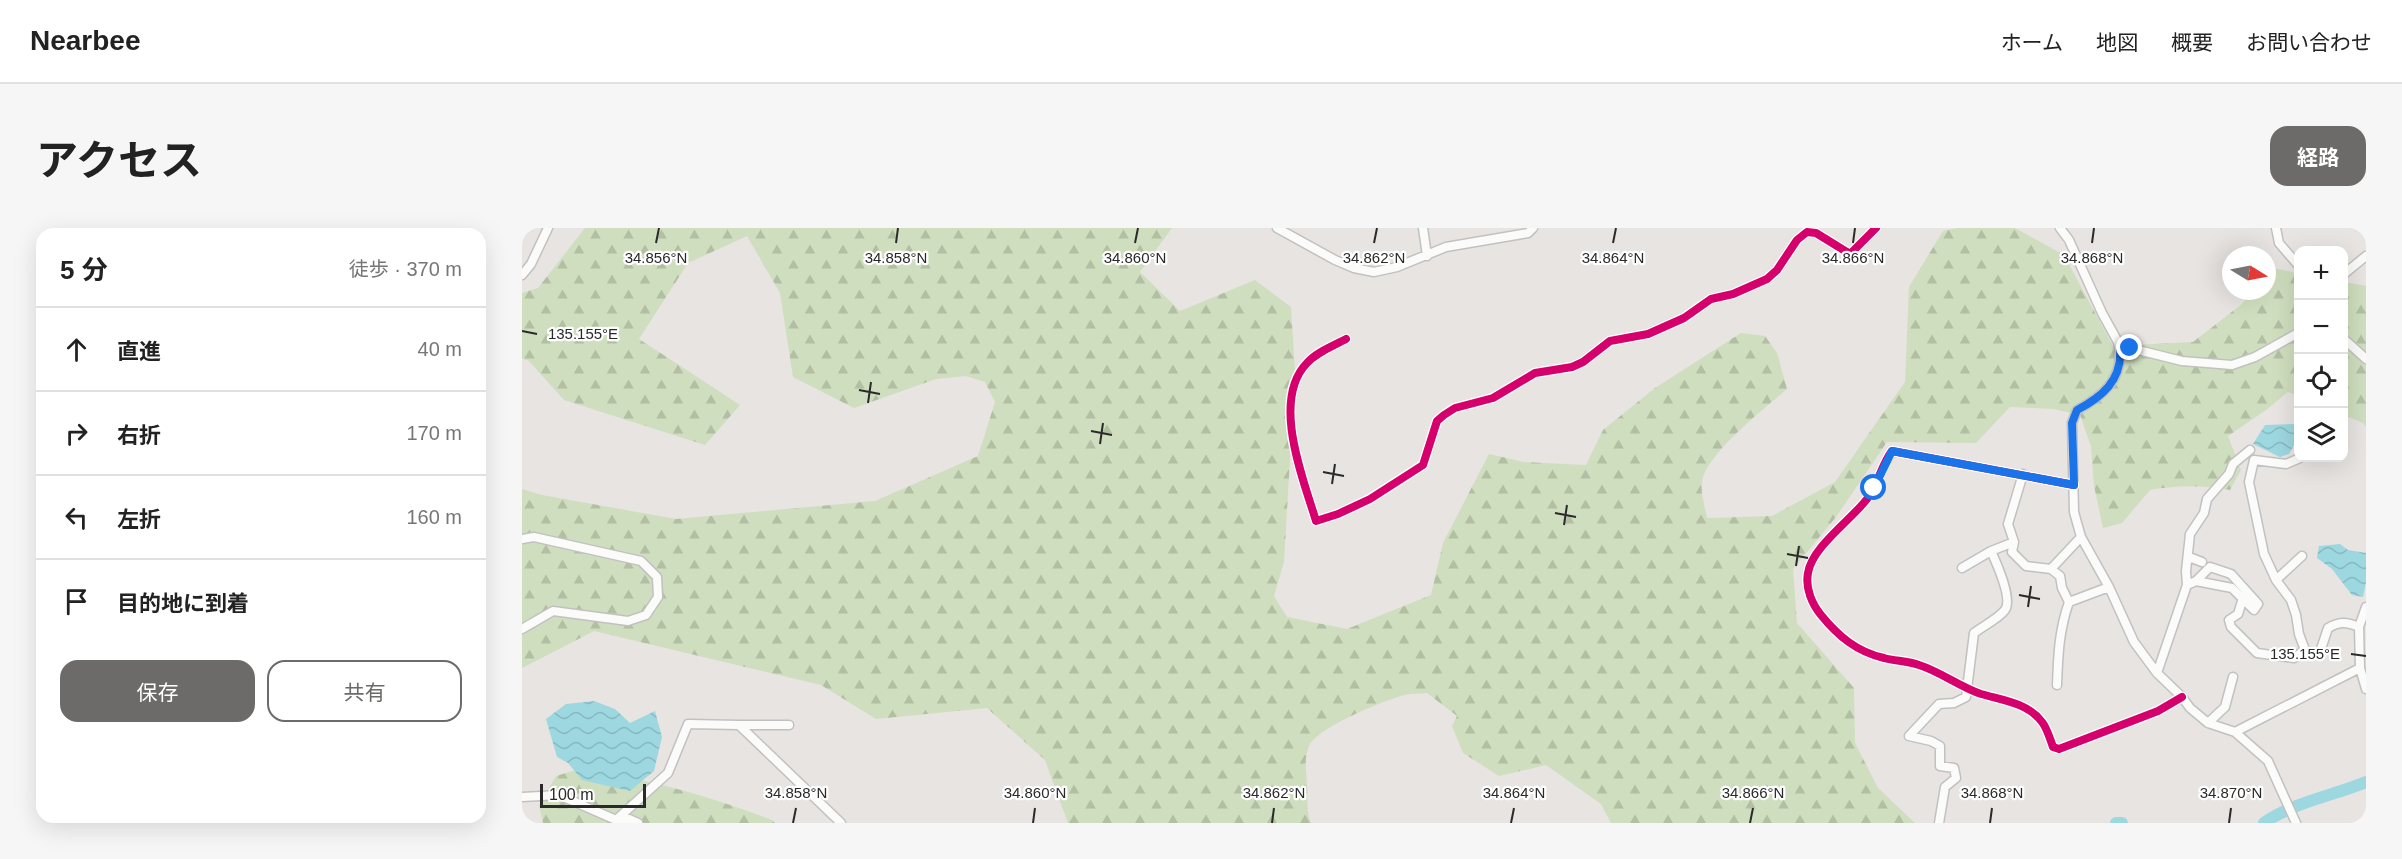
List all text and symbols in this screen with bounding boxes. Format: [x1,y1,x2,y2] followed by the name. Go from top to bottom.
[30,25,141,56] text: Nearbee
[2001,31,2063,54] text: ホーム
[2096,31,2138,54] text: 地図
[2171,31,2213,54] text: 概要
[2246,31,2372,54] text: お問い合わせ
[2270,126,2366,186] button: 経路
[36,137,202,184] text: アクセス
[2222,246,2276,300] north arrow
[2294,246,2348,462] map controls
[2294,246,2348,300] button: +
[625,249,687,266] text: 34.856°N
[865,249,927,266] text: 34.858°N
[1104,249,1166,266] text: 34.860°N
[1343,249,1405,266] text: 34.862°N
[1582,249,1644,266] text: 34.864°N
[1822,249,1884,266] text: 34.866°N
[2061,249,2123,266] text: 34.868°N
[60,255,108,285] text: 5 分
[349,258,462,280] text: 徒歩 · 370 m
[2294,300,2348,354] button: −
[548,325,618,342] text: 135.155°E
[60,333,93,366] icon: ahead
[2116,334,2142,360] route end
[418,338,462,360] text: 40 m
[117,339,161,364] text: 直進
[2294,354,2348,408] button: locate
[2294,408,2348,462] button: layers
[60,417,93,450] icon: right
[406,422,462,444] text: 170 m
[117,423,161,448] text: 右折
[1860,474,1886,500] route start
[60,501,93,534] icon: left
[406,506,462,528] text: 160 m
[117,507,161,532] text: 左折
[60,585,93,618] icon: arrive
[117,591,249,616] text: 目的地に到着
[2270,645,2340,662] text: 135.155°E
[60,660,255,722] button: 保存
[267,660,462,722] button: 共有
[540,781,646,808] scale bar
[765,784,827,801] text: 34.858°N
[1004,784,1066,801] text: 34.860°N
[1243,784,1305,801] text: 34.862°N
[1483,784,1545,801] text: 34.864°N
[1722,784,1784,801] text: 34.866°N
[1961,784,2023,801] text: 34.868°N
[2200,784,2262,801] text: 34.870°N
[549,786,593,803] text: 100 m

